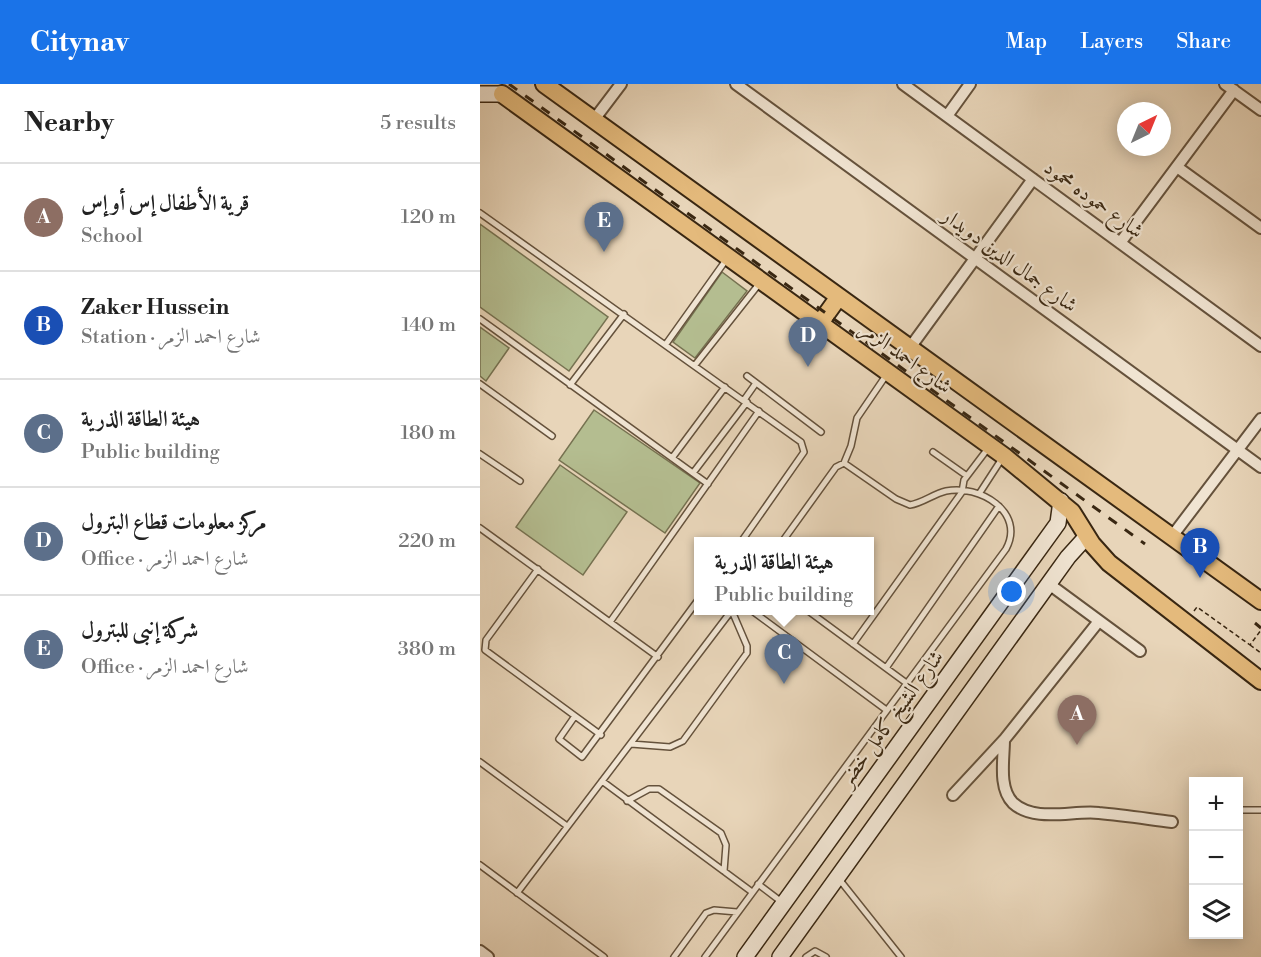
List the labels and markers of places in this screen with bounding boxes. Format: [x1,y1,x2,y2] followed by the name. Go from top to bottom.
[584,202,624,252] pin: E
[788,318,828,367] pin: D
[1180,528,1220,578] pin: B
[764,634,804,684] pin: C
[1058,696,1096,745] pin: A

